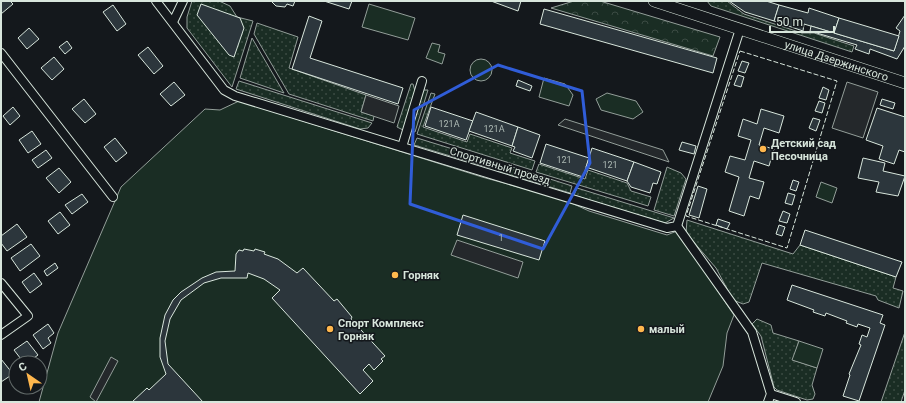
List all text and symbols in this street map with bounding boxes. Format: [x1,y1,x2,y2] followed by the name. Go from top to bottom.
[770,8,834,34] scale bar
[776,15,803,29] text: 50 m
[783,38,890,84] street label: улица Дзержинского
[438,119,460,129] house number: 121А
[483,124,505,134] house number: 121А
[771,137,836,163] place label: Детский сад Песочница
[758,144,768,154] marker: Детский сад Песочница
[448,145,552,188] street label: Спортивный проезд
[556,155,572,165] house number: 121
[602,160,618,170] house number: 121
[498,233,504,243] house number: 1
[403,269,440,282] place label: Горняк
[390,270,400,280] marker: Горняк
[338,317,424,343] place label: Спорт Комплекс Горняк
[649,323,685,336] place label: малый
[325,324,335,334] marker: Спорт Комплекс Горняк
[636,324,646,334] marker: малый
[8,355,48,395] north arrow
[16,360,29,375] text: С

